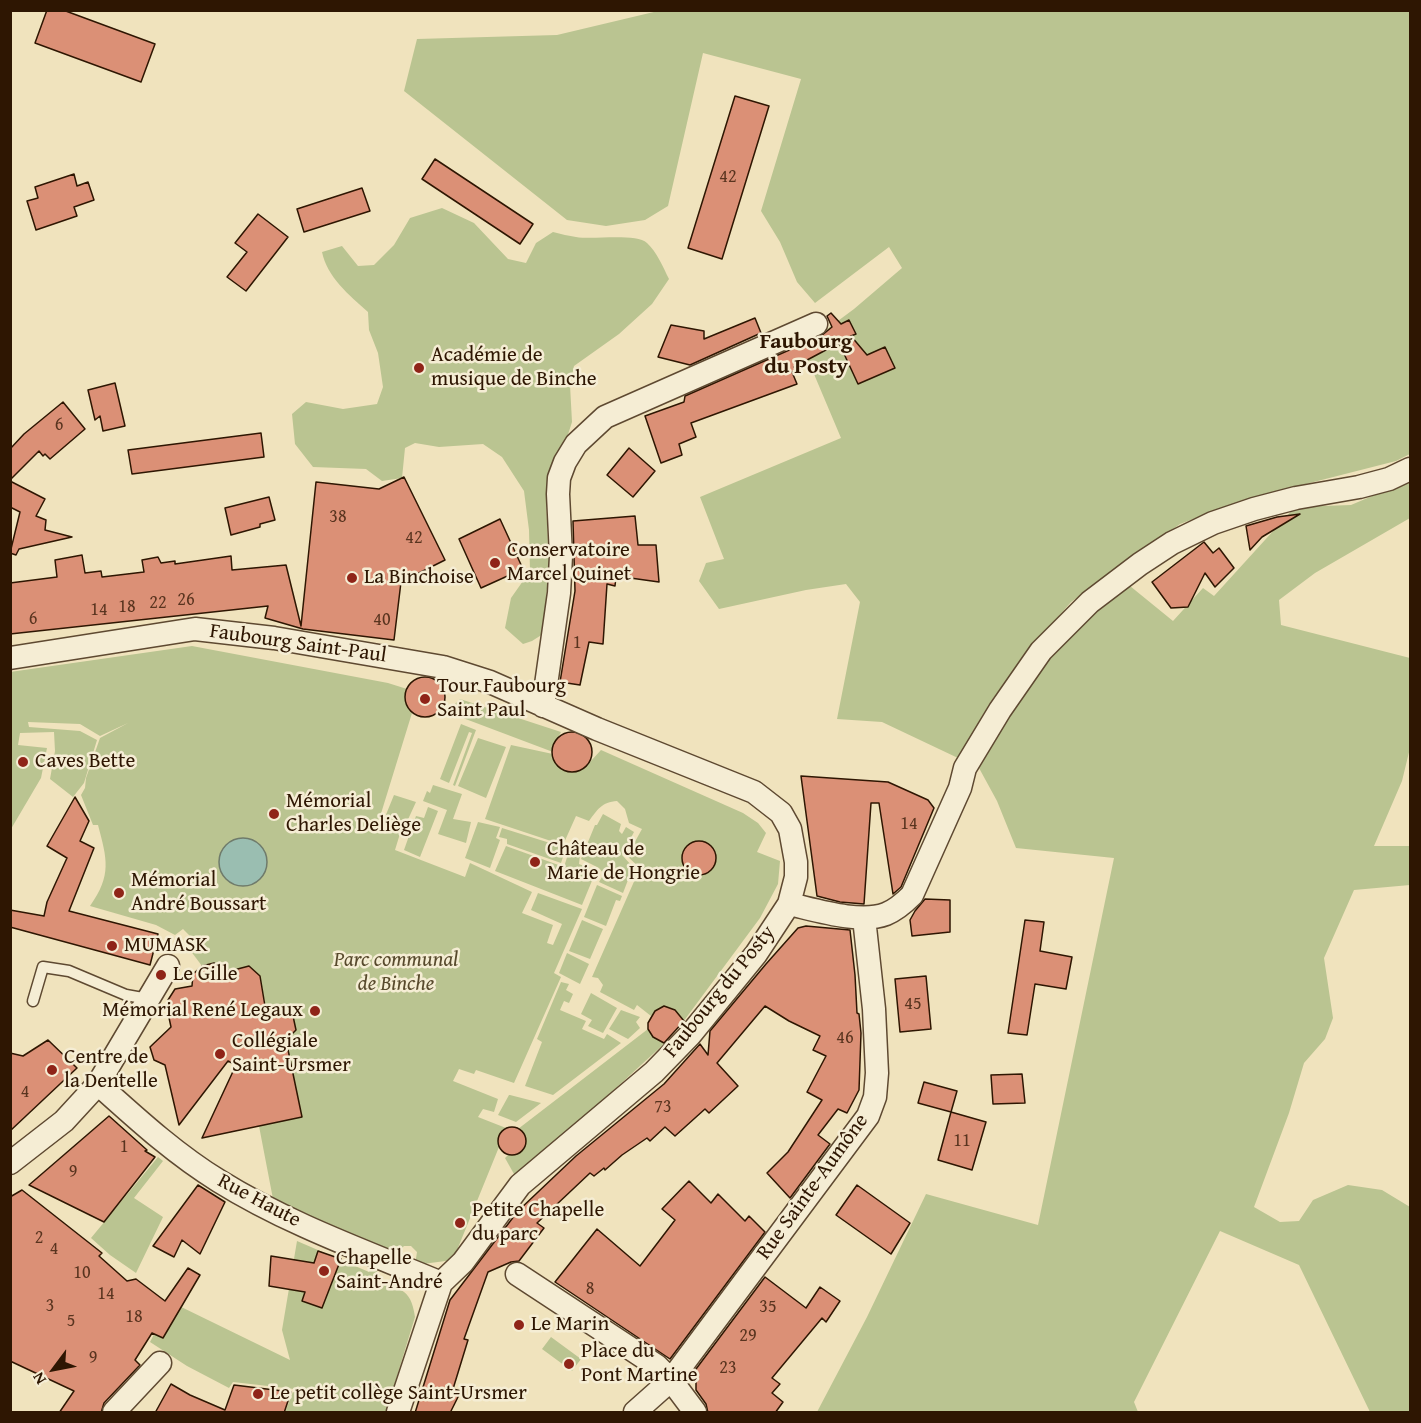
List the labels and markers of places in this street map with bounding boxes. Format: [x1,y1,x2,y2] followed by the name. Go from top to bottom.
[431,343,597,393] place label: Académie de musique de Binche
[412,361,426,375] marker: Académie de musique de Binche
[507,538,631,588] place label: Conservatoire Marcel Quinet
[488,556,502,570] marker: Conservatoire Marcel Quinet
[364,565,474,591] place label: La Binchoise
[345,571,359,585] marker: La Binchoise
[437,674,566,724] place label: Tour Faubourg Saint Paul
[418,692,432,706] marker: Tour Faubourg Saint Paul
[35,749,135,775] place label: Caves Bette
[16,755,30,769] marker: Caves Bette
[286,789,421,839] place label: Mémorial Charles Deliège
[267,807,281,821] marker: Mémorial Charles Deliège
[547,837,700,887] place label: Château de Marie de Hongrie
[528,855,542,869] marker: Château de Marie de Hongrie
[131,868,267,918] place label: Mémorial André Boussart
[112,886,126,900] marker: Mémorial André Boussart
[124,933,208,959] place label: MUMASK
[105,939,119,953] marker: MUMASK
[173,962,238,988] place label: Le Gille
[154,968,168,982] marker: Le Gille
[102,998,303,1024] place label: Mémorial René Legaux
[308,1004,322,1018] marker: Mémorial René Legaux
[232,1029,351,1079] place label: Collégiale Saint-Ursmer
[64,1045,158,1095] place label: Centre de la Dentelle
[213,1047,227,1061] marker: Collégiale Saint-Ursmer
[45,1063,59,1077] marker: Centre de la Dentelle
[472,1198,604,1248] place label: Petite Chapelle du parc
[453,1216,467,1230] marker: Petite Chapelle du parc
[336,1246,443,1296] place label: Chapelle Saint-André
[317,1264,331,1278] marker: Chapelle Saint-André
[531,1312,609,1338] place label: Le Marin
[512,1318,526,1332] marker: Le Marin
[581,1339,698,1389] place label: Place du Pont Martine
[562,1357,576,1371] marker: Place du Pont Martine
[270,1381,527,1407] place label: Le petit collège Saint-Ursmer
[251,1387,265,1401] marker: Le petit collège Saint-Ursmer

